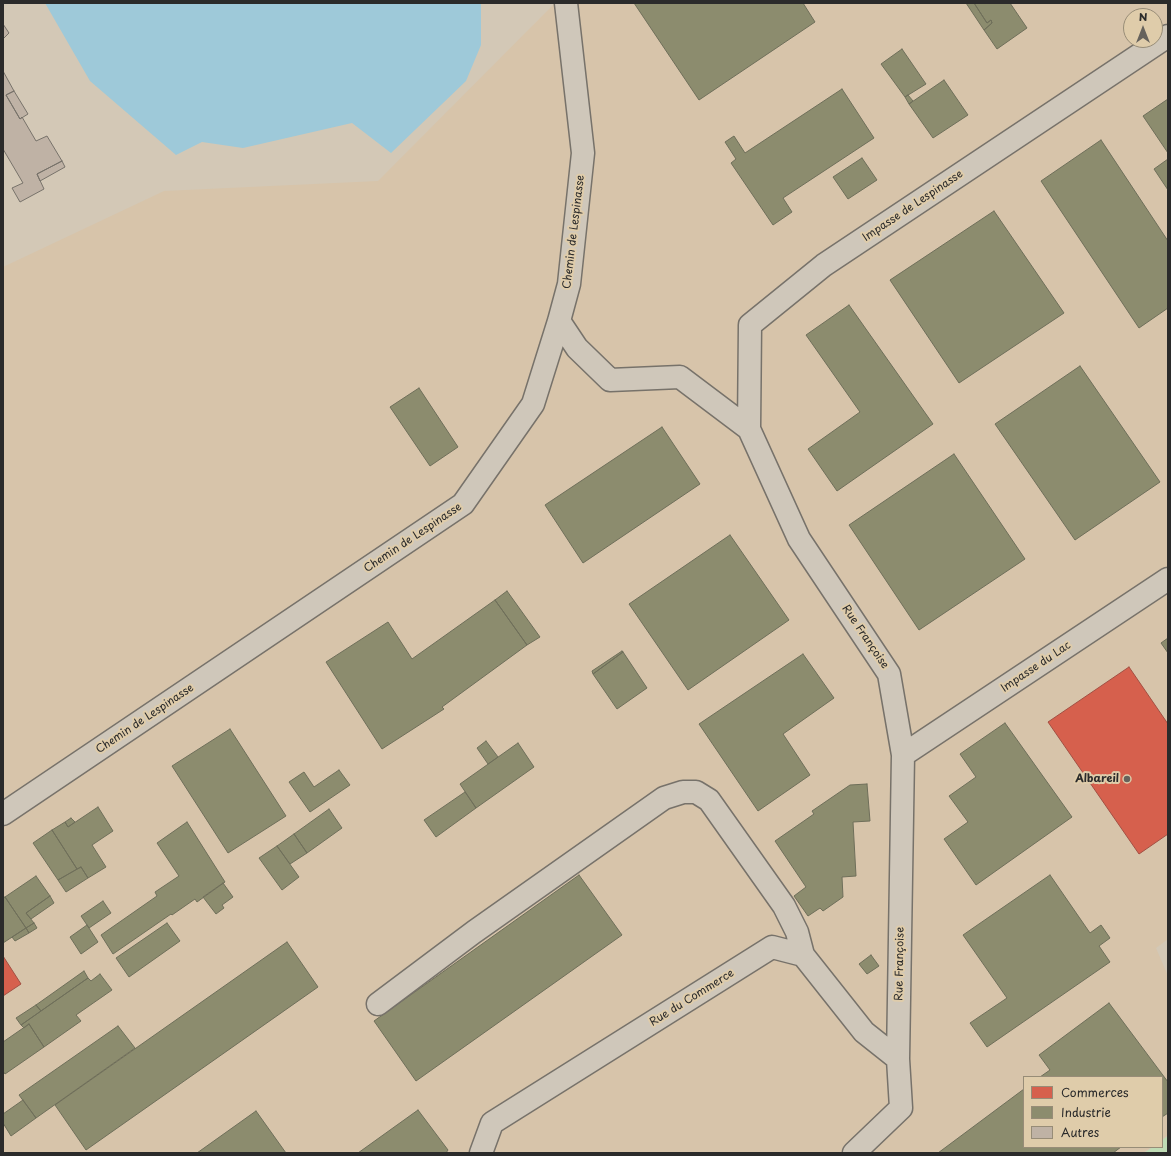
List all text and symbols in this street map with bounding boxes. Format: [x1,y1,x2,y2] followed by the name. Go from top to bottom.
[1123,8,1163,48] north arrow
[1139,8,1147,25] text: N
[860,168,966,244] street label: Impasse de Lespinasse
[560,174,588,290] street label: Chemin de Lespinasse
[362,500,464,576] street label: Chemin de Lespinasse
[839,603,891,671] street label: Rue Françoise
[999,639,1073,695] street label: Impasse du Lac
[94,681,196,757] street label: Chemin de Lespinasse
[1075,772,1119,786] place label: Albareil
[1122,774,1132,784] marker: Albareil
[893,927,907,1001] street label: Rue Françoise
[647,967,737,1029] street label: Rue du Commerce
[1023,1076,1163,1148] legend
[1061,1083,1129,1101] text: Commerces
[1061,1103,1111,1121] text: Industrie
[1061,1123,1099,1141] text: Autres

